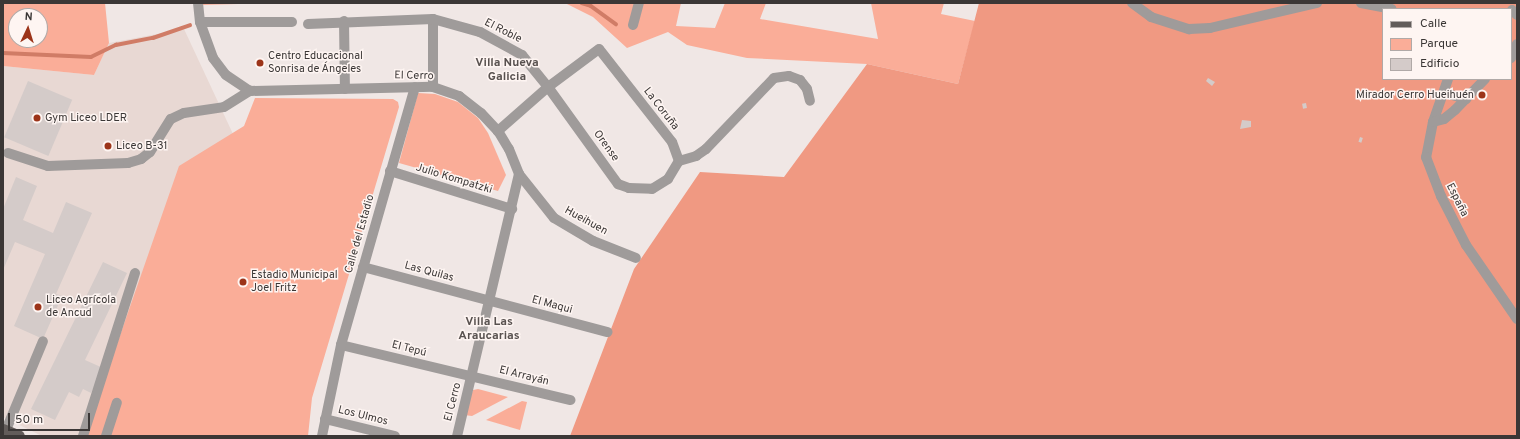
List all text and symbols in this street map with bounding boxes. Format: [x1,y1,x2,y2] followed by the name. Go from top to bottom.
[8,8,48,48] north arrow
[1382,8,1512,80] legend
[24,10,33,24] text: N
[482,16,524,46] street label: El Roble
[1420,16,1447,32] text: Calle
[1420,36,1458,52] text: Parque
[268,50,363,76] place label: Centro Educacional Sonrisa de Ángeles
[1420,56,1459,72] text: Edificio
[475,57,539,85] district label: Villa Nueva Galicia
[255,58,265,68] marker: Centro Educacional Sonrisa de Ángeles
[394,69,434,83] street label: El Cerro
[640,85,682,133] street label: La Coruña
[1356,88,1474,102] place label: Mirador Cerro Hueihuén
[1477,90,1487,100] marker: Mirador Cerro Hueihuén
[45,111,127,125] place label: Gym Liceo LDER
[32,113,42,123] marker: Gym Liceo LDER
[590,128,622,164] street label: Orense
[116,139,168,153] place label: Liceo B-31
[103,141,113,151] marker: Liceo B-31
[414,161,494,197] street label: Julio Kompatzki
[1443,181,1471,219] street label: España
[342,193,378,275] street label: Calle del Estadio
[562,204,610,238] street label: Hueihuen
[403,259,455,285] street label: Las Quilas
[251,269,338,295] place label: Estadio Municipal Joel Fritz
[238,277,248,287] marker: Estadio Municipal Joel Fritz
[530,293,574,317] street label: El Maqui
[46,294,116,320] place label: Liceo Agrícola de Ancud
[33,302,43,312] marker: Liceo Agrícola de Ancud
[458,316,520,344] district label: Villa Las Araucarias
[390,338,428,360] street label: El Tepú
[497,363,551,389] street label: El Arrayán
[442,381,464,423] street label: El Cerro
[337,403,389,429] street label: Los Ulmos
[10,405,92,431] scale bar
[15,412,43,428] text: 50 m

